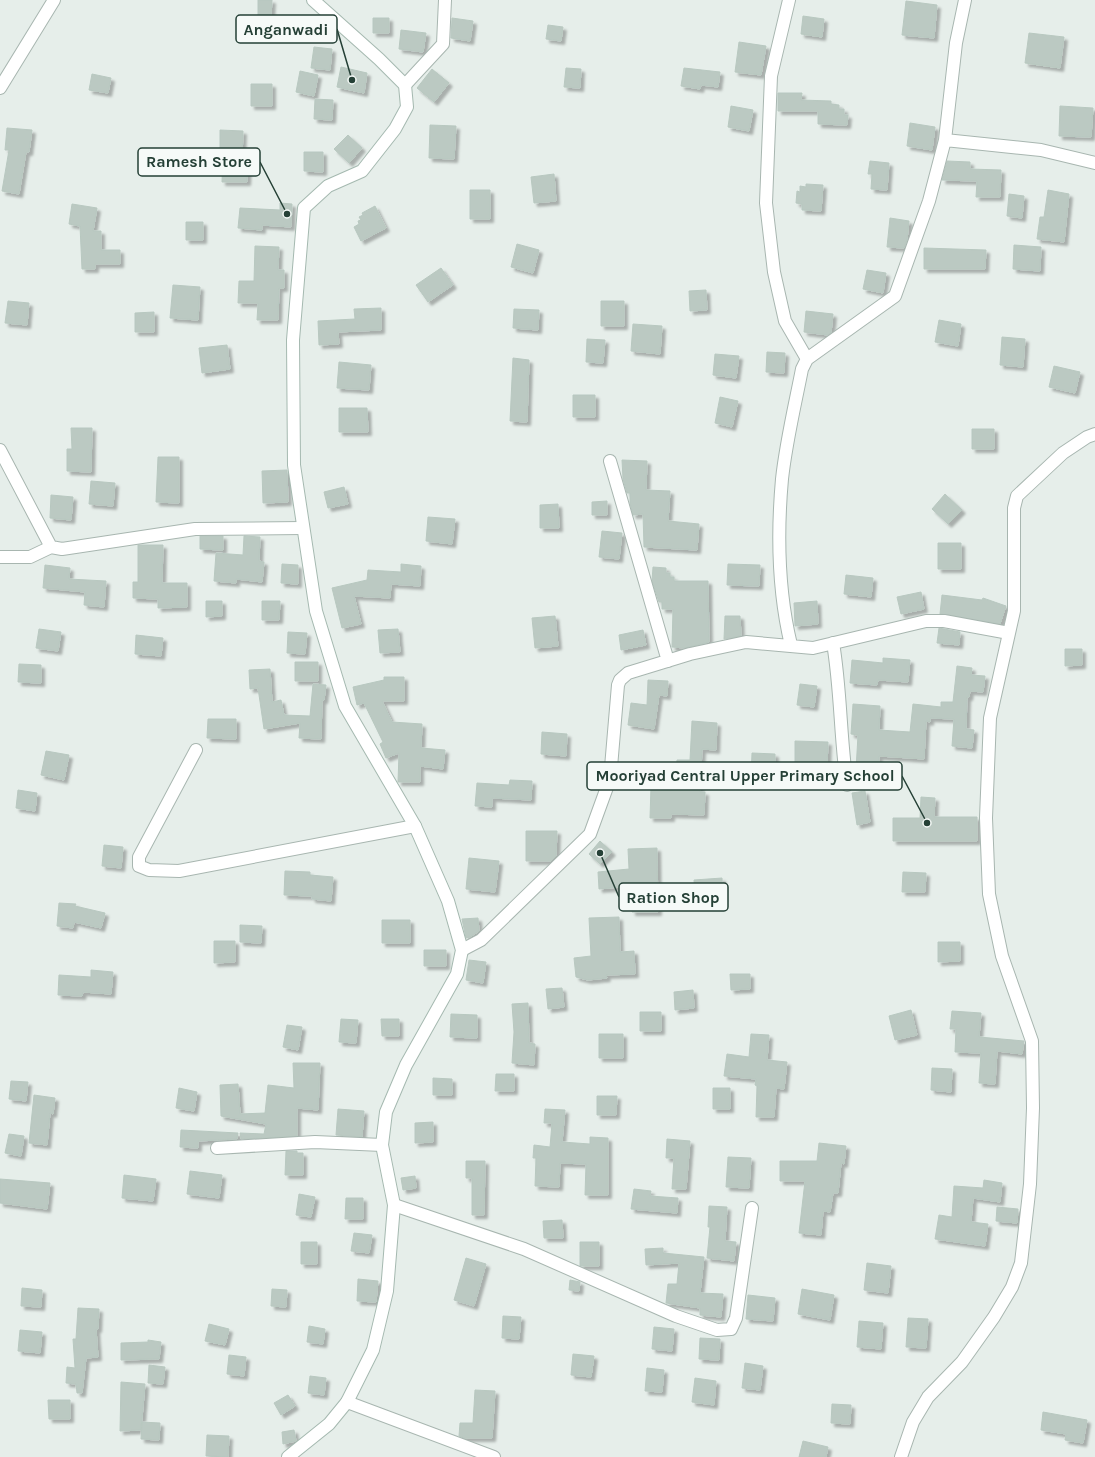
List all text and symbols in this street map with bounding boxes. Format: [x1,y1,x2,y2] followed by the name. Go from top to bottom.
[236,15,337,43] callout: Anganwadi
[243,20,329,39] text: Anganwadi
[138,148,260,176] callout: Ramesh Store
[146,152,252,171] text: Ramesh Store
[587,762,902,790] callout: Mooriyad Central Upper Primary School
[595,766,895,785] text: Mooriyad Central Upper Primary School
[619,883,728,911] callout: Ration Shop
[626,888,720,907] text: Ration Shop

